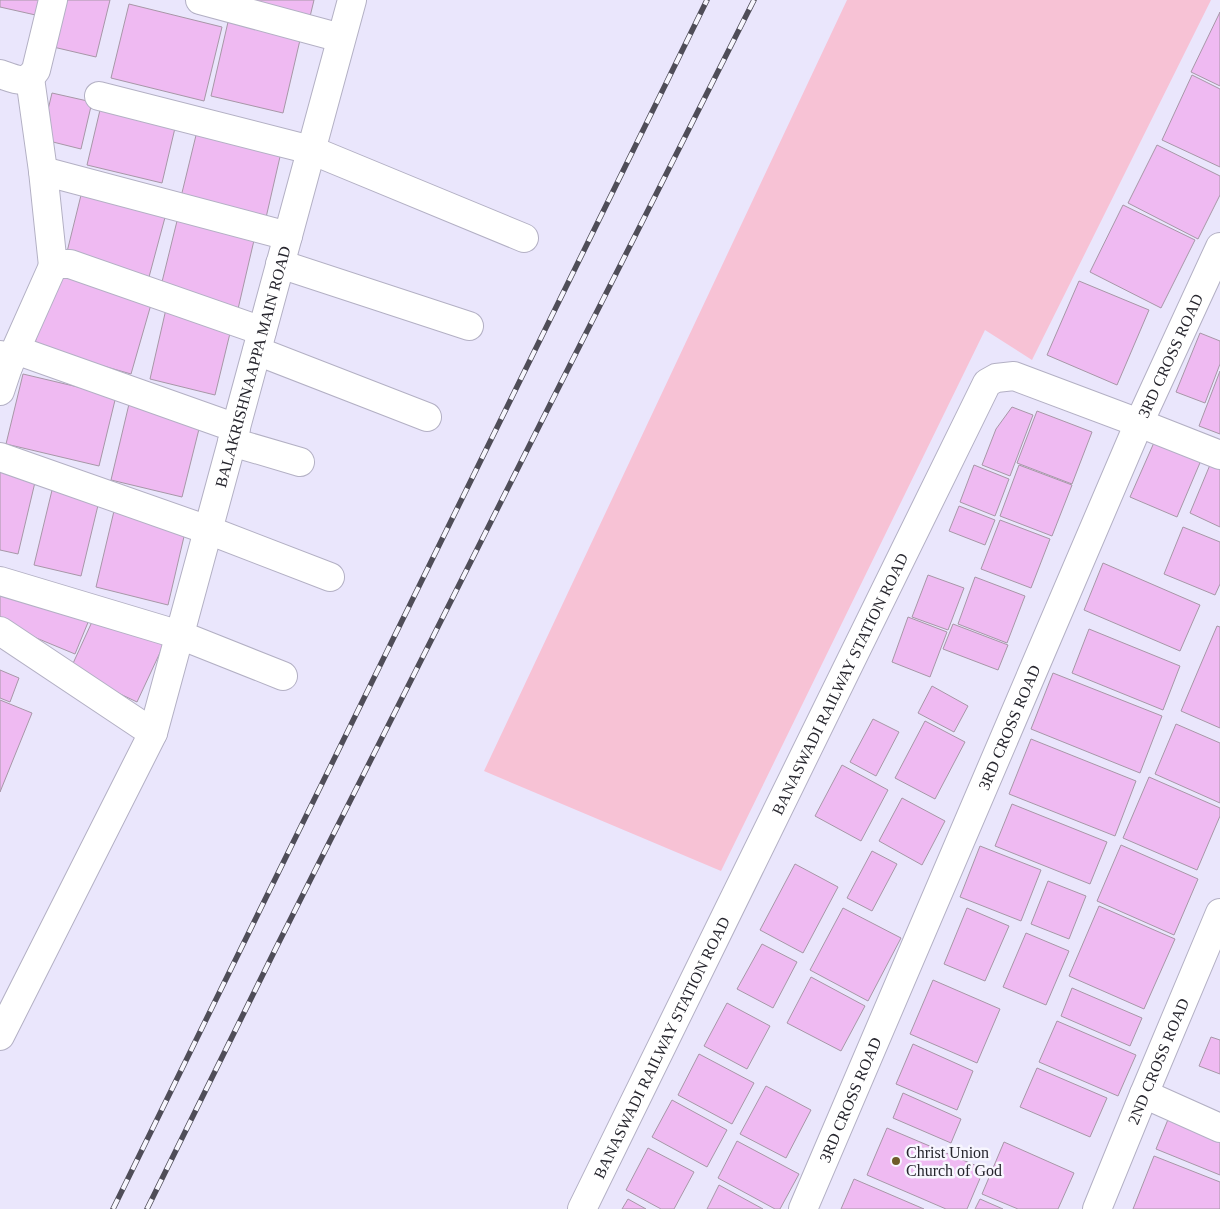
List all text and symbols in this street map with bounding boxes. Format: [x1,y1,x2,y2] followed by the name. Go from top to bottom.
[212,244,293,489] street label: BALAKRISHNAAPPA MAIN ROAD
[1134,291,1206,420] street label: 3RD CROSS ROAD
[768,550,911,817] street label: BANASWADI RAILWAY STATION ROAD
[975,662,1043,792] street label: 3RD CROSS ROAD
[590,914,733,1181] street label: BANASWADI RAILWAY STATION ROAD
[1124,995,1192,1127] street label: 2ND CROSS ROAD
[816,1034,884,1165] street label: 3RD CROSS ROAD
[906,1144,1002,1179] place label: Christ Union Church of God
[890,1155,902,1167] marker: Christ Union Church of God

